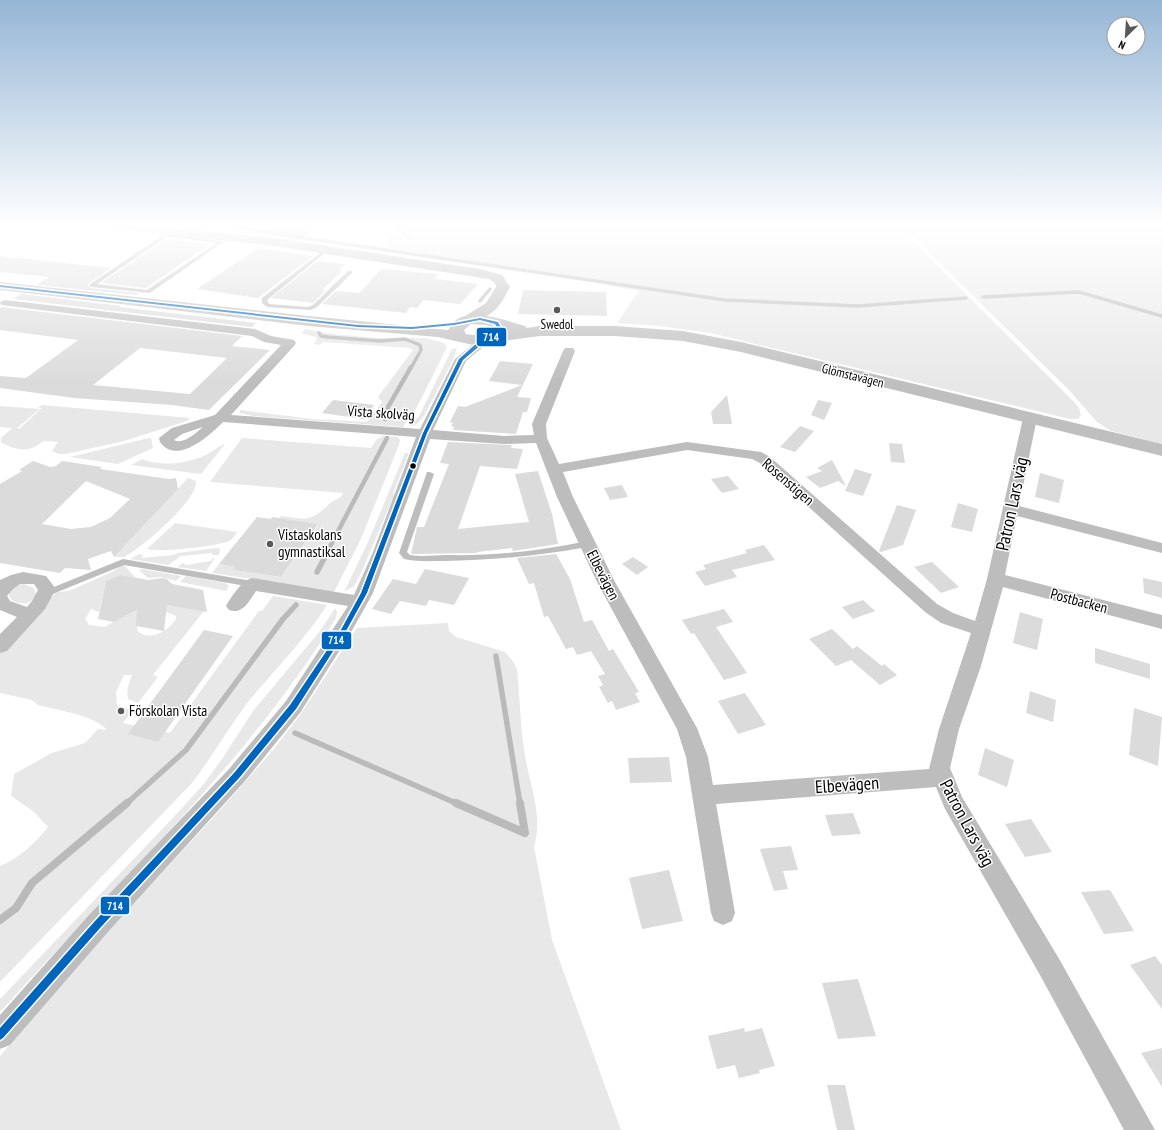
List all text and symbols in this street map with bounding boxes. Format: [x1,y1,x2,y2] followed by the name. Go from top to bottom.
[1106,16,1146,56] north arrow
[1116,37,1127,53] text: N
[552,305,562,315] marker: Swedol
[541,316,573,333] place label: Swedol
[476,327,507,347] line badge: 714
[483,330,500,344] text: 714
[820,360,886,391] street label: Glömstavägen
[346,401,415,424] street label: Vista skolväg
[758,454,818,509] street label: Rosenstigen
[990,455,1033,553] street label: Patron Lars väg
[408,461,418,471] unlabelled marker
[277,525,346,561] place label: Vistaskolans gymnastiksal
[265,539,275,549] marker: Vistaskolans gymnastiksal
[583,547,624,603] street label: Elbevägen
[1049,584,1110,617] street label: Postbacken
[321,631,352,650] line badge: 714
[328,633,345,647] text: 714
[129,701,207,720] place label: Förskolan Vista
[116,706,126,716] marker: Förskolan Vista
[814,771,880,798] street label: Elbevägen
[935,775,1000,870] street label: Patron Lars väg
[100,896,130,915] line badge: 714
[107,899,124,913] text: 714

